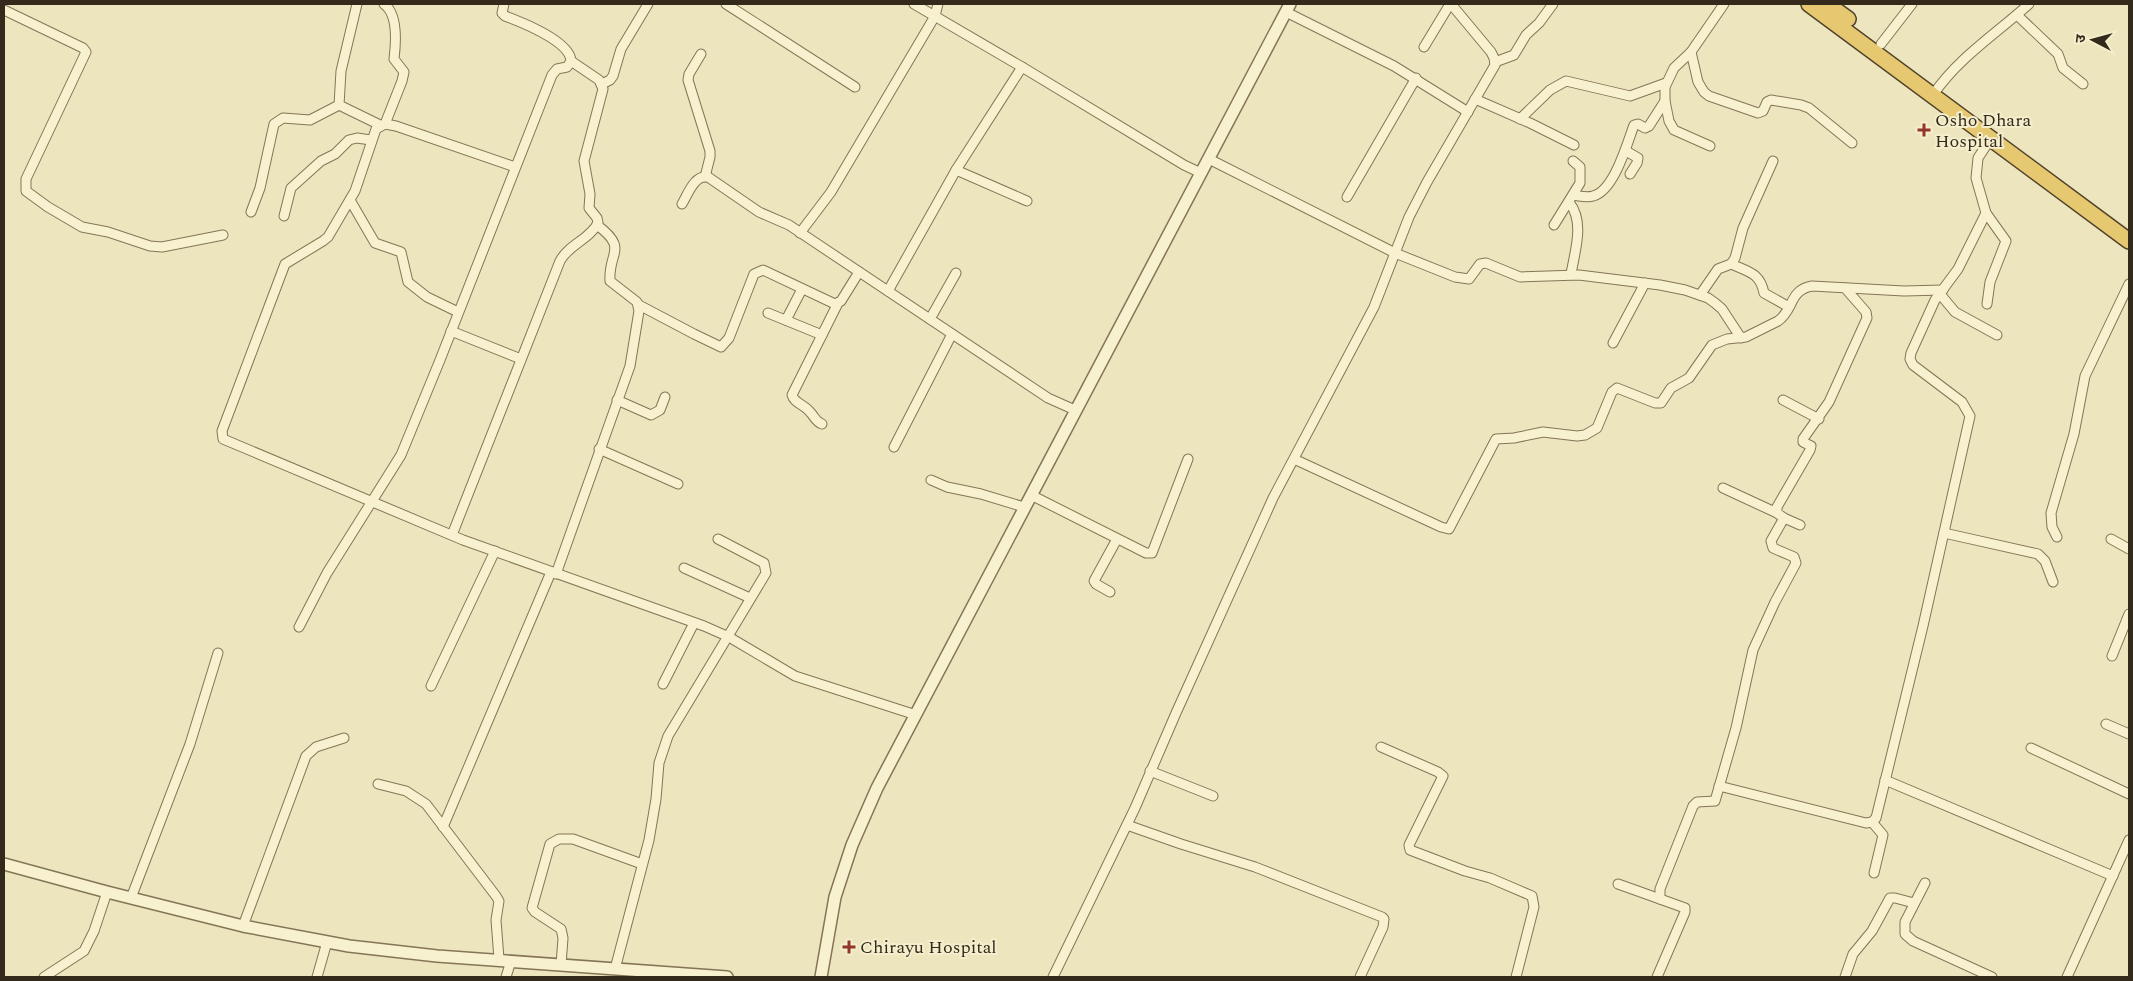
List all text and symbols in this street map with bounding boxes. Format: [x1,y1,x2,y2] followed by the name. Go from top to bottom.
[2068,15,2118,65] north arrow
[2070,33,2092,44] text: उ
[1935,107,2031,155] place label: Osho Dhara Hospital
[1917,123,1931,137] marker: Osho Dhara Hospital
[860,934,997,961] place label: Chirayu Hospital
[842,940,856,954] marker: Chirayu Hospital

